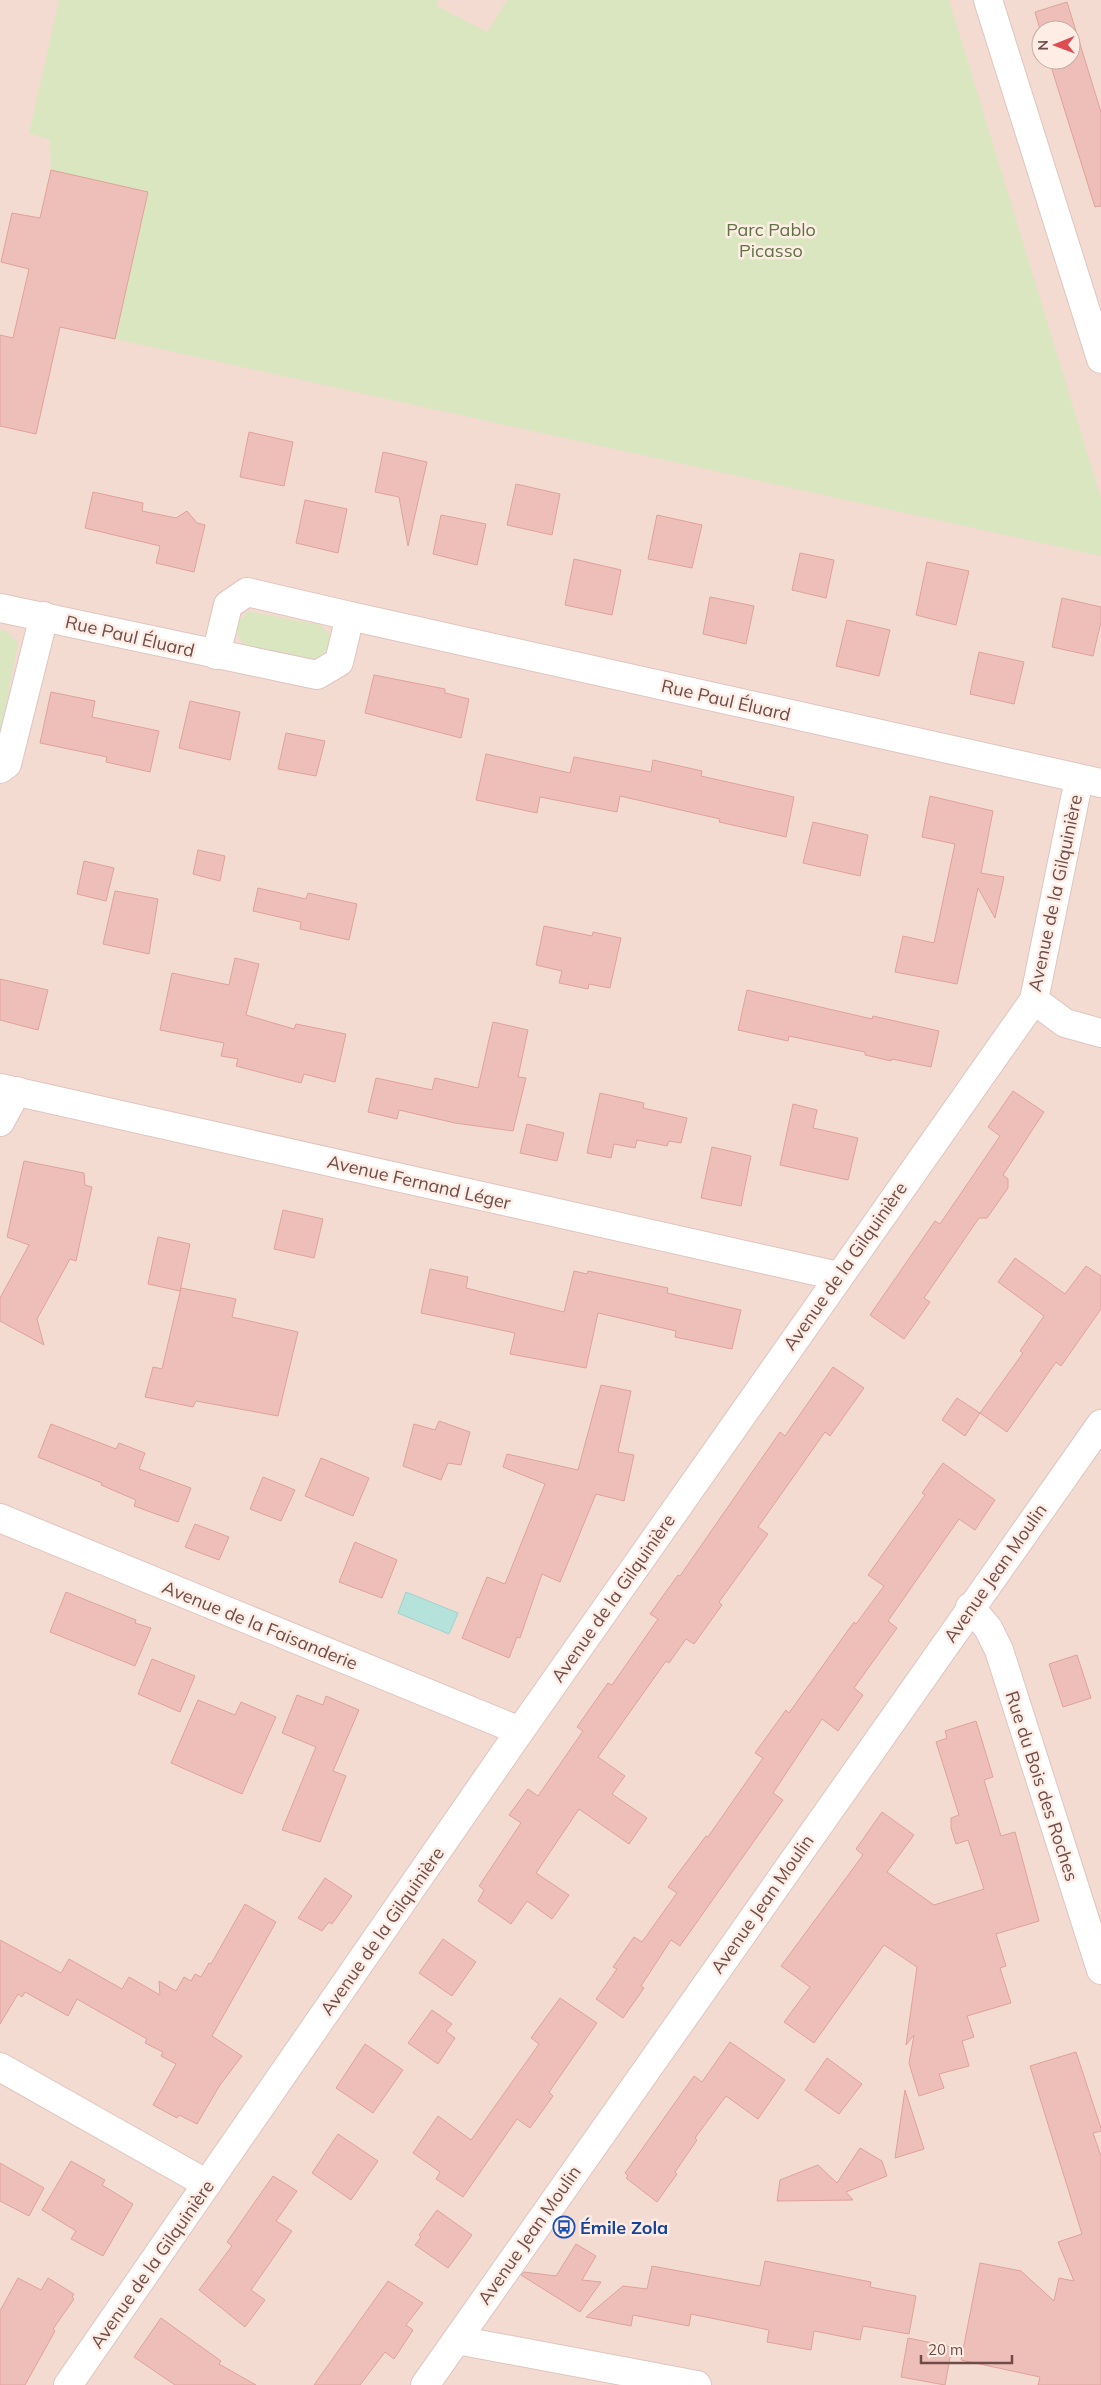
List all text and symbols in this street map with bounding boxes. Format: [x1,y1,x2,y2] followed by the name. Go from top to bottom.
[1031,20,1081,70] north arrow
[1034,40,1052,51] text: N
[726,218,816,262] park label: Parc Pablo Picasso
[63,610,197,662] street label: Rue Paul Éluard
[659,674,793,726] street label: Rue Paul Éluard
[1023,793,1087,993] street label: Avenue de la Gilquinière
[325,1150,513,1214] street label: Avenue Fernand Léger
[778,1177,912,1355] street label: Avenue de la Gilquinière
[938,1499,1052,1647] street label: Avenue Jean Moulin
[546,1509,680,1687] street label: Avenue de la Gilquinière
[159,1575,361,1675] street label: Avenue de la Faisanderie
[1000,1688,1084,1884] street label: Rue du Bois des Roches
[705,1830,819,1978] street label: Avenue Jean Moulin
[315,1842,449,2020] street label: Avenue de la Gilquinière
[472,2161,586,2309] street label: Avenue Jean Moulin
[85,2175,219,2353] street label: Avenue de la Gilquinière
[552,2215,576,2239] bus stop icon: Émile Zola
[580,2216,668,2239] place label: Émile Zola
[921,2332,1012,2364] scale bar
[928,2340,963,2359] text: 20 m

